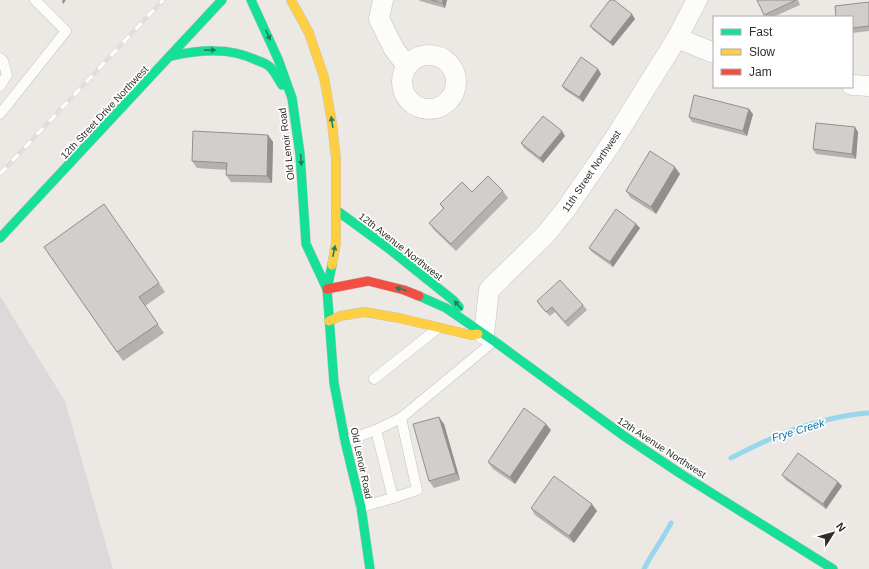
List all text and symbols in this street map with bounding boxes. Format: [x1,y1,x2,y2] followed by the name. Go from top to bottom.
[713,16,853,88] legend
[749,25,773,39] text: Fast
[265,30,271,42] one-way arrow
[749,45,775,59] text: Slow
[204,47,217,53] one-way arrow
[58,64,150,161] street label: 12th Street Drive Northwest
[749,65,772,79] text: Jam
[277,107,296,181] street label: Old Lenoir Road
[329,116,335,128] one-way arrow
[560,128,623,214] street label: 11th Street Northwest
[297,154,304,166] one-way arrow
[357,210,445,283] street label: 12th Avenue Northwest
[332,245,338,257] one-way arrow
[395,286,407,292] one-way arrow
[454,301,463,310] one-way arrow
[615,415,708,480] street label: 12th Avenue Northwest
[770,416,826,444] water label: Frye Creek
[349,426,374,500] street label: Old Lenoir Road
[813,513,853,553] north arrow
[834,520,848,534] text: N

